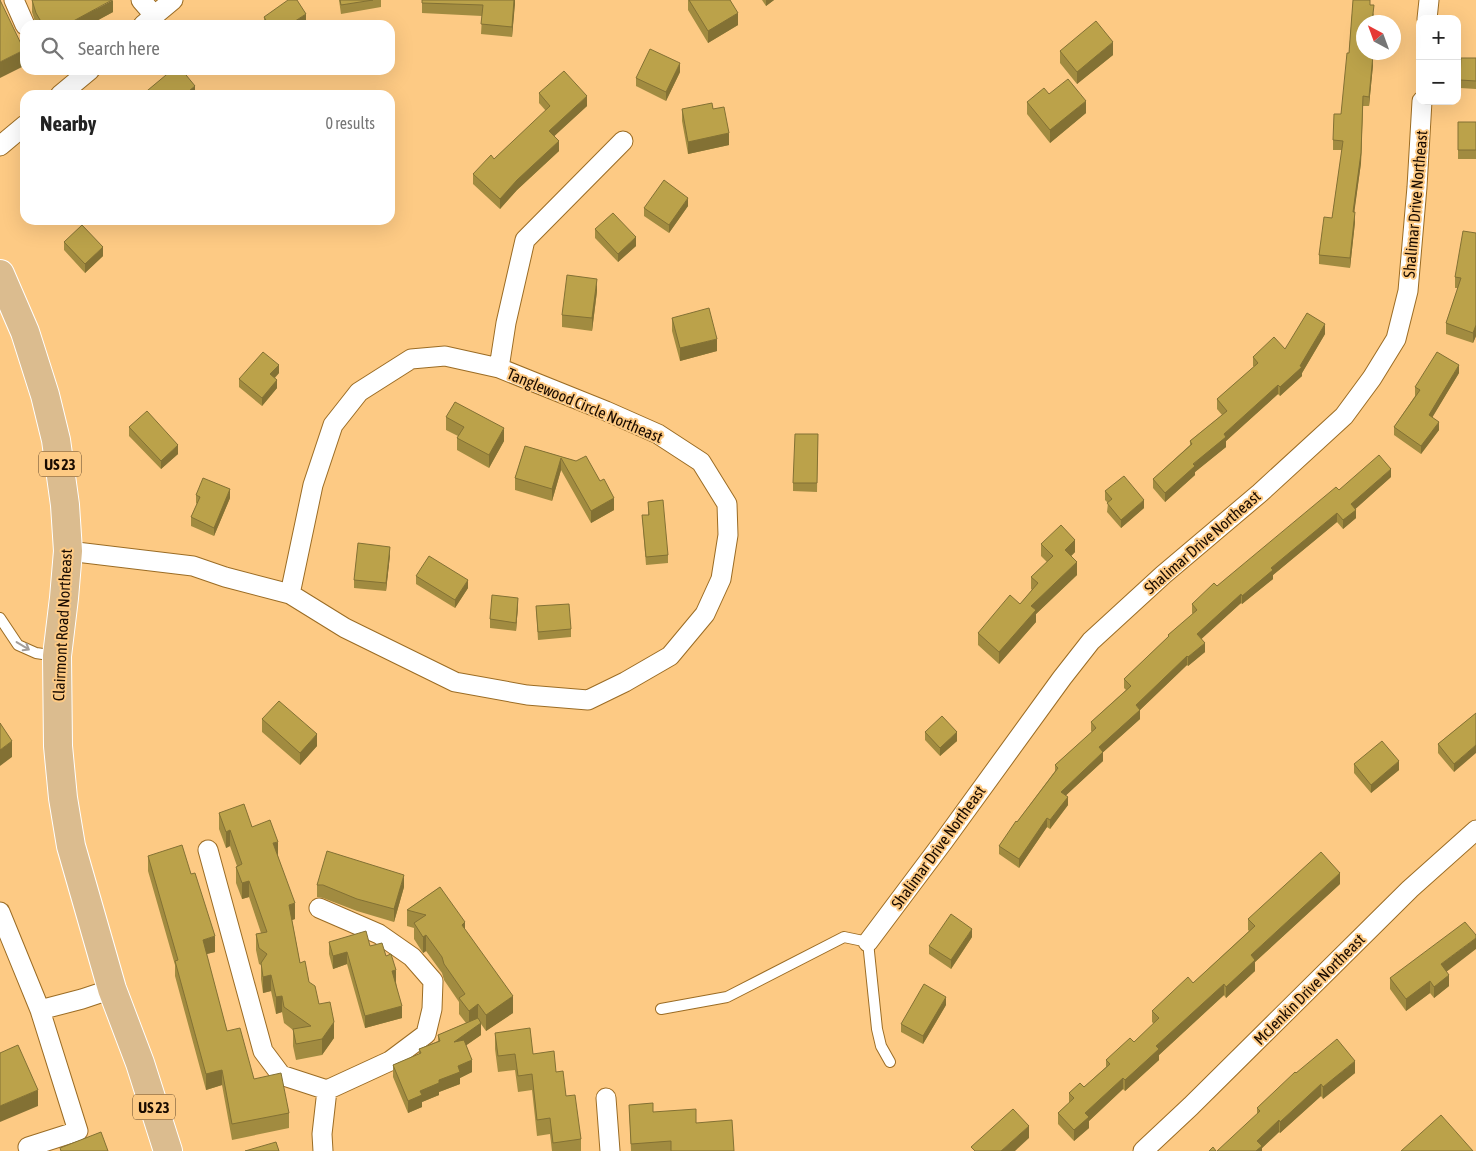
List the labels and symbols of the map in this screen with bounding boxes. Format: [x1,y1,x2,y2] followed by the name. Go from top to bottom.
[1356,15,1401,60] north arrow
[1400,129,1430,278] street label: Shalimar Drive Northeast
[504,364,666,447] street label: Tanglewood Circle Northeast
[39,452,81,476] road number: US 23
[1140,486,1264,597] street label: Shalimar Drive Northeast
[49,548,75,702] street label: Clairmont Road Northeast
[15,641,30,651] one-way arrow
[887,782,989,912] street label: Shalimar Drive Northeast
[1250,930,1368,1048] street label: McJenkin Drive Northeast
[133,1094,175,1120] road number: US 23

